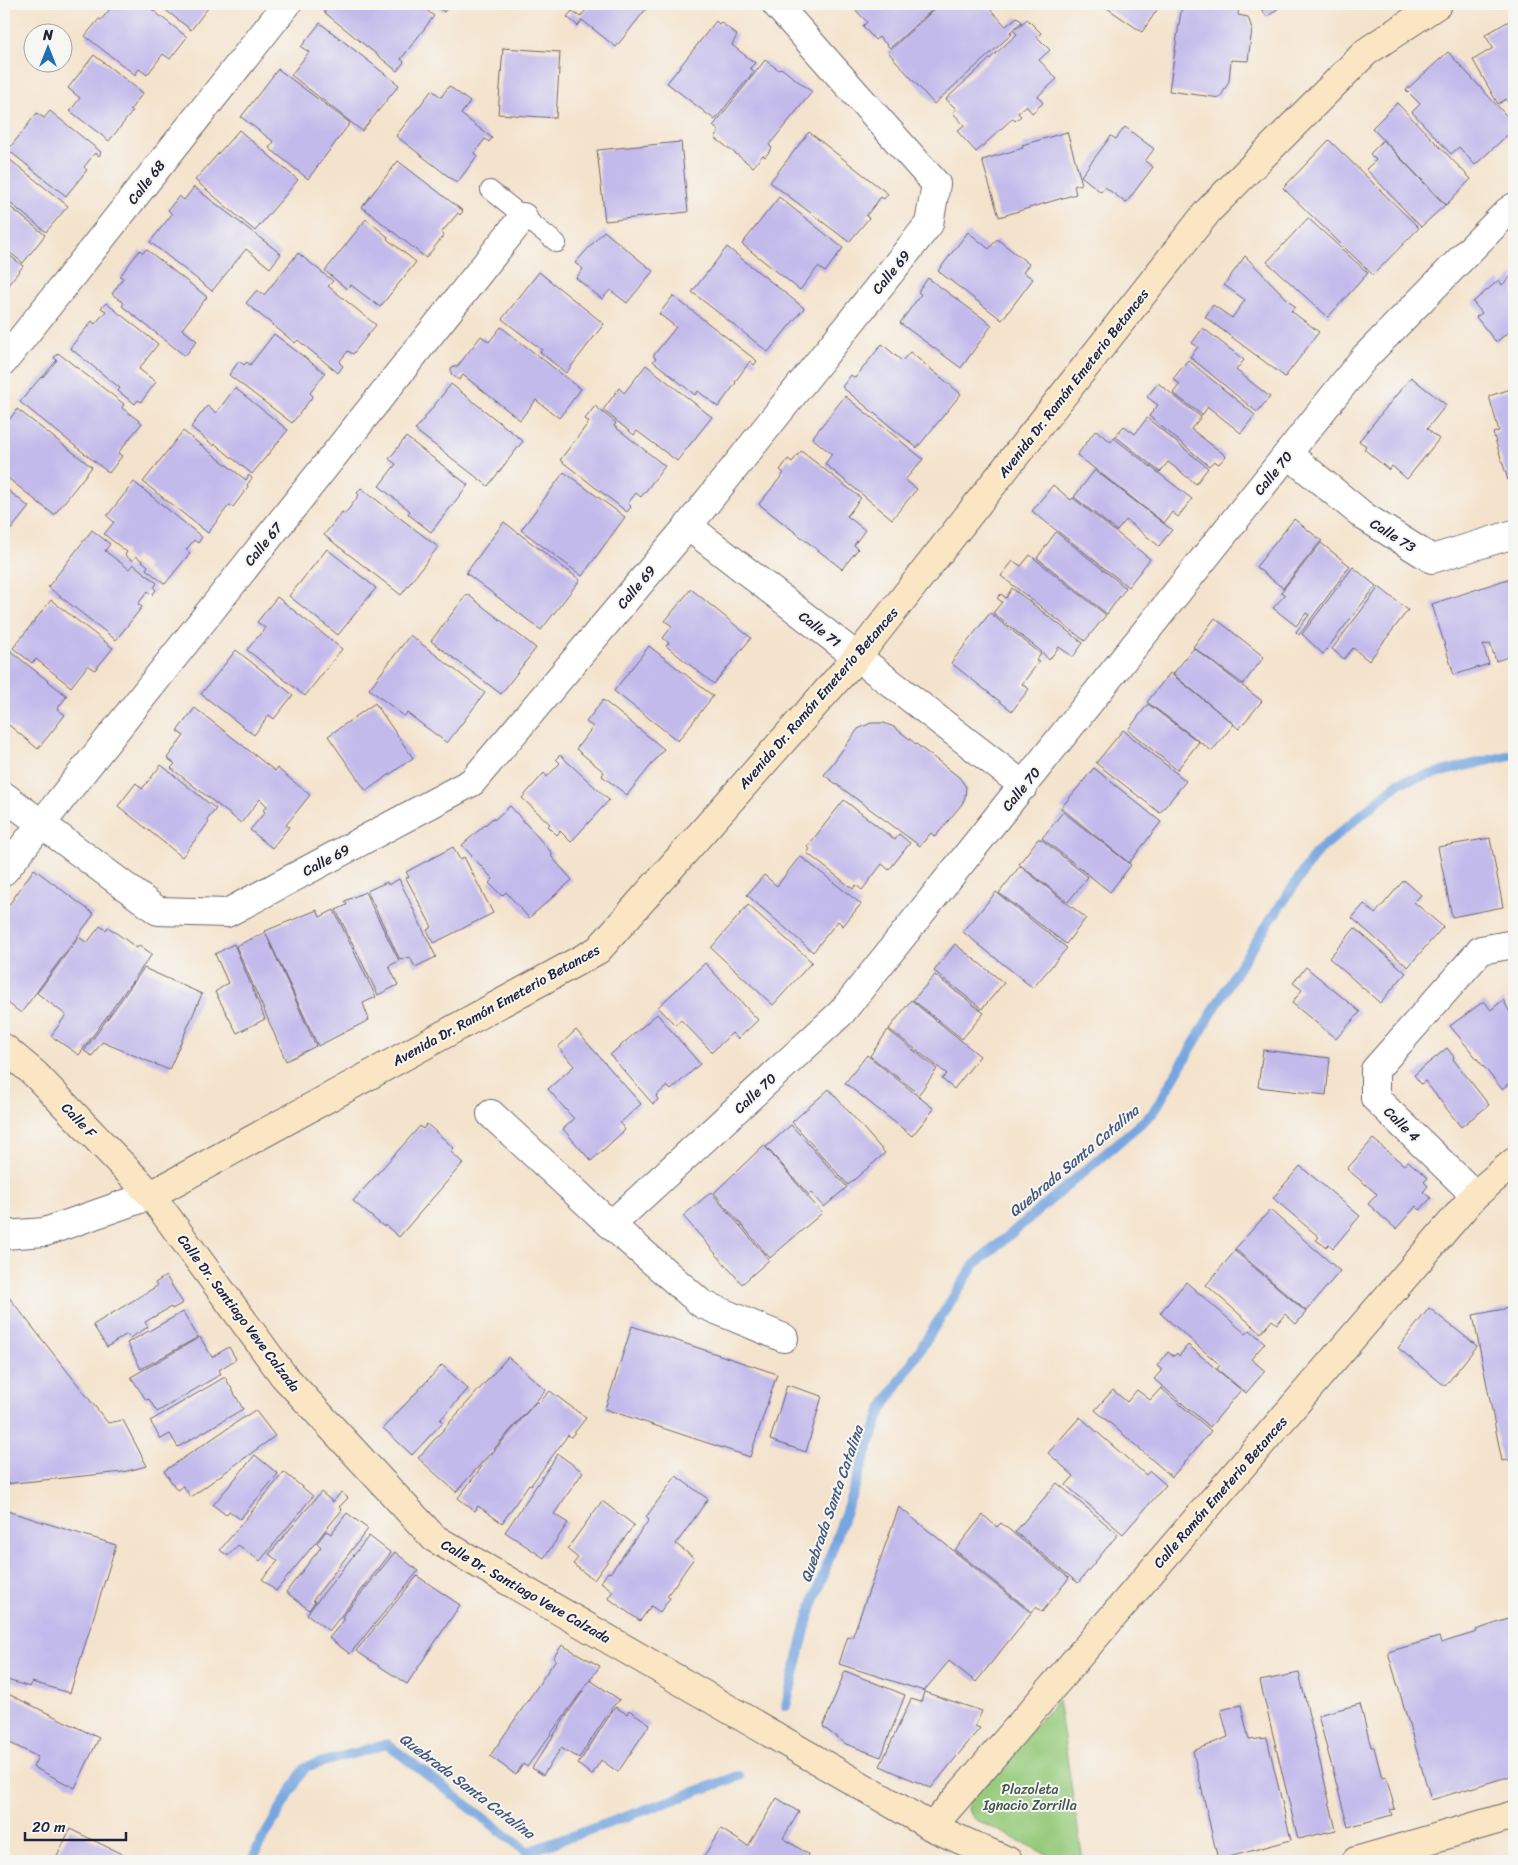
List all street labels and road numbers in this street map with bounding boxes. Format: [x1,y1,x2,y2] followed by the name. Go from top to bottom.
[121,154,172,210] street label: Calle 68
[866,244,917,300] street label: Calle 69
[991,283,1156,484] street label: Avenida Dr. Ramón Emeterio Betances
[1247,445,1299,501] street label: Calle 70
[1365,512,1421,560] street label: Calle 73
[238,516,290,572] street label: Calle 67
[610,559,663,615] street label: Calle 69
[731,601,905,796] street label: Avenida Dr. Ramón Emeterio Betances
[793,605,847,654] street label: Calle 71
[995,761,1047,817] street label: Calle 70
[298,837,355,883] street label: Calle 69
[387,937,605,1074] street label: Avenida Dr. Ramón Emeterio Betances
[728,1067,783,1120] street label: Calle 70
[55,1096,103,1145] street label: Calle F
[1377,1100,1426,1149] street label: Calle 4
[171,1229,307,1398] street label: Calle Dr. Santiago Veve Calzada
[1147,1410,1294,1574] street label: Calle Ramón Emeterio Betances
[436,1532,615,1650] street label: Calle Dr. Santiago Veve Calzada

